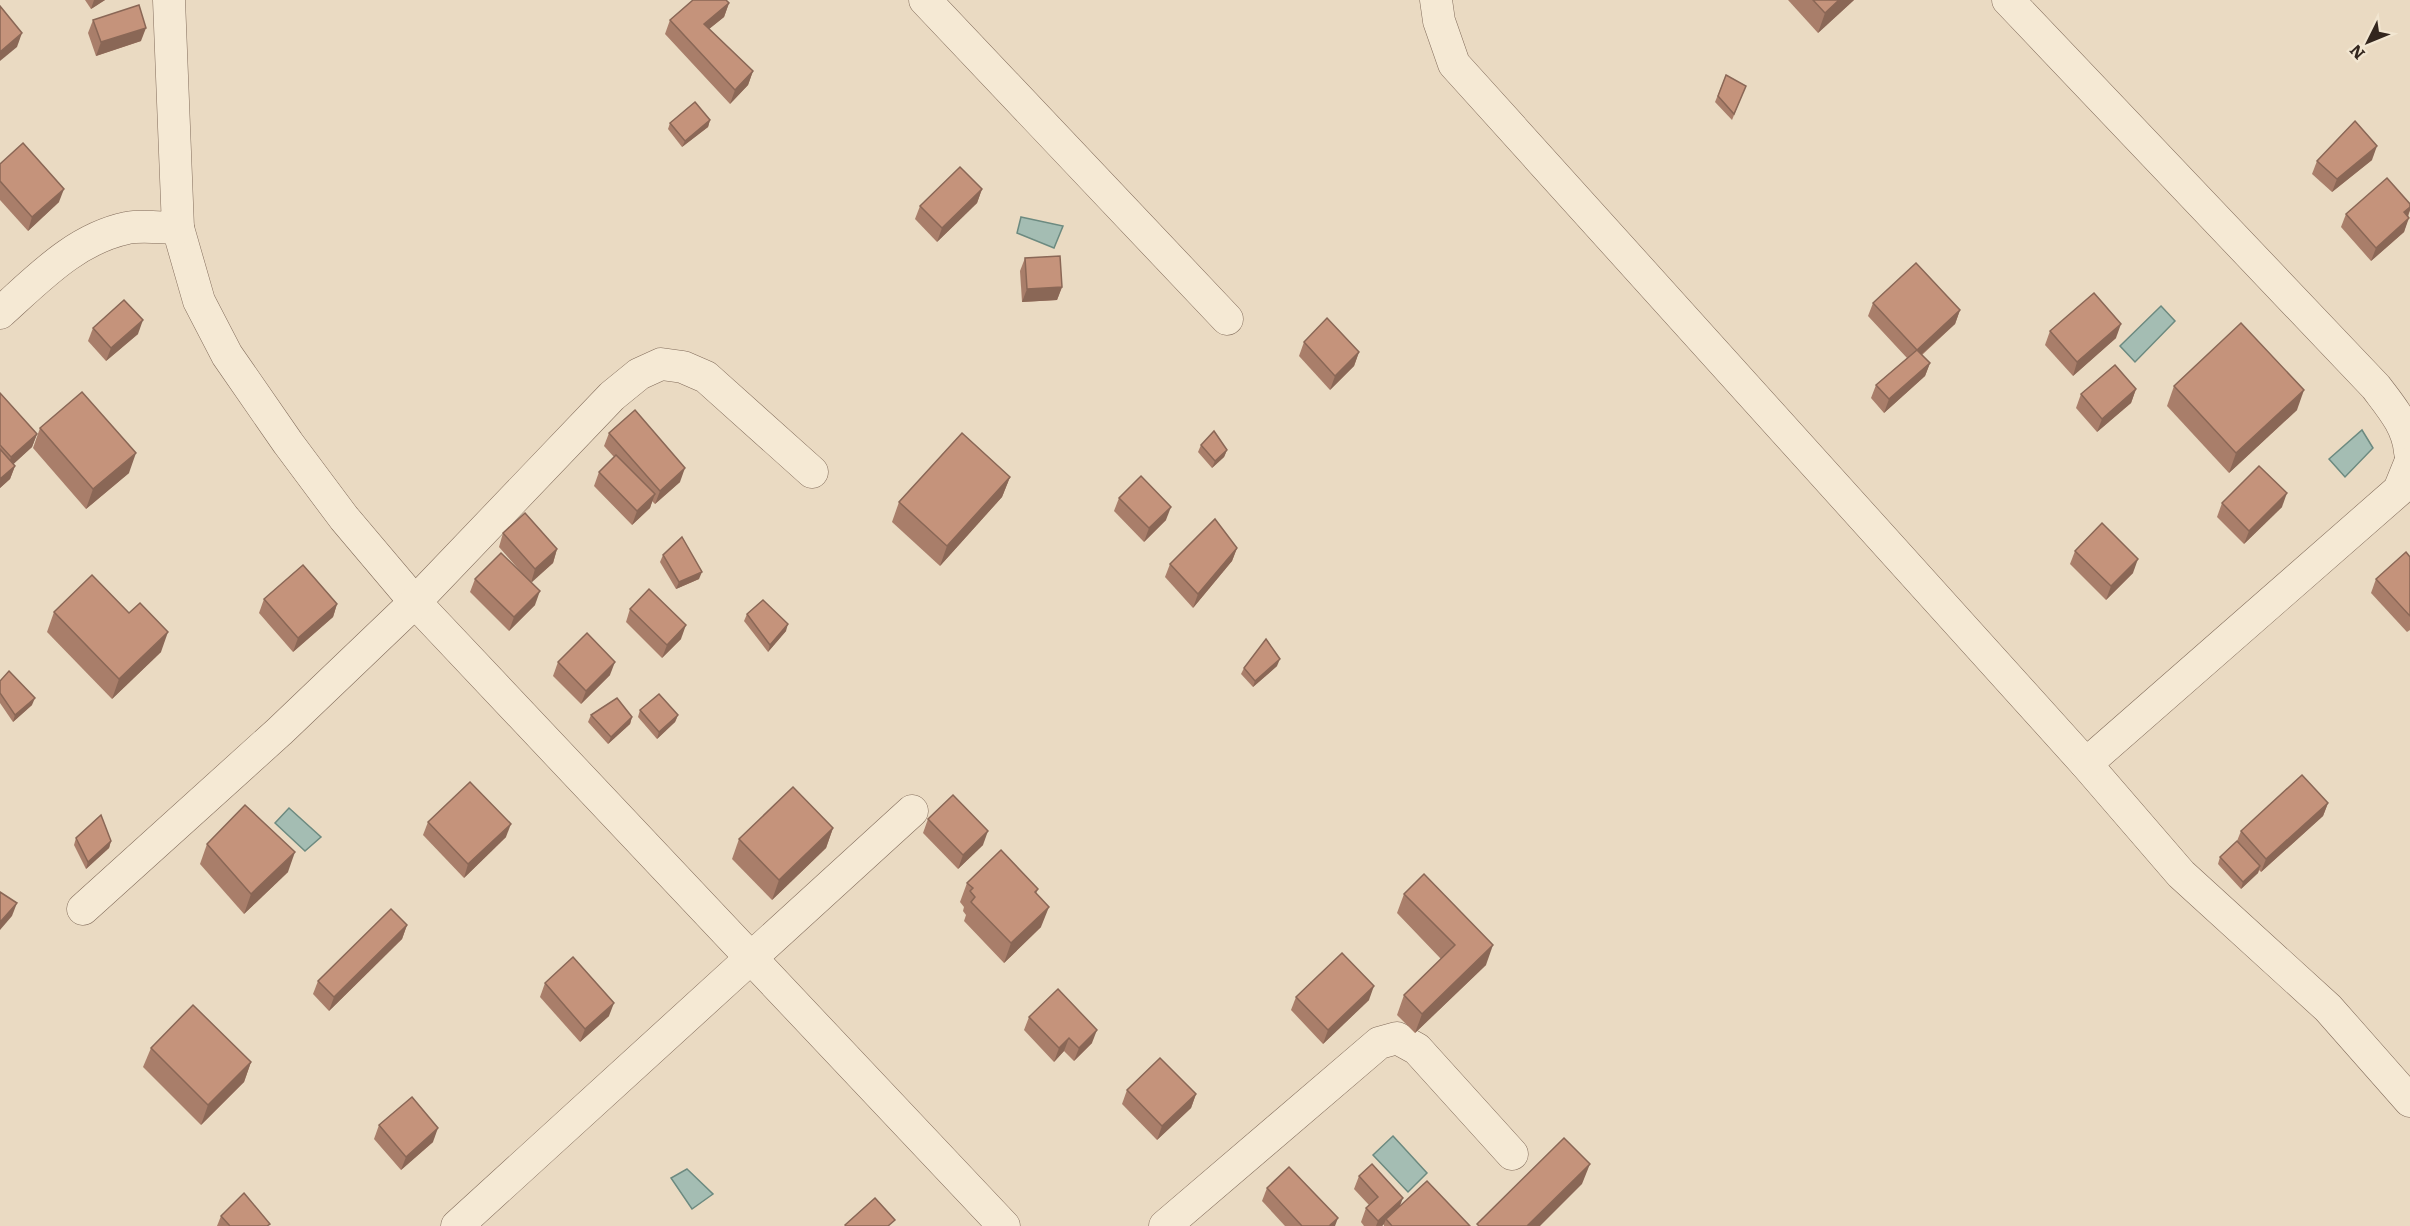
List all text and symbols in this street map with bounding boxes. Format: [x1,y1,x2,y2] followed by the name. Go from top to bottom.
[2338,12,2398,72] north arrow
[2343,40,2370,66] text: N

